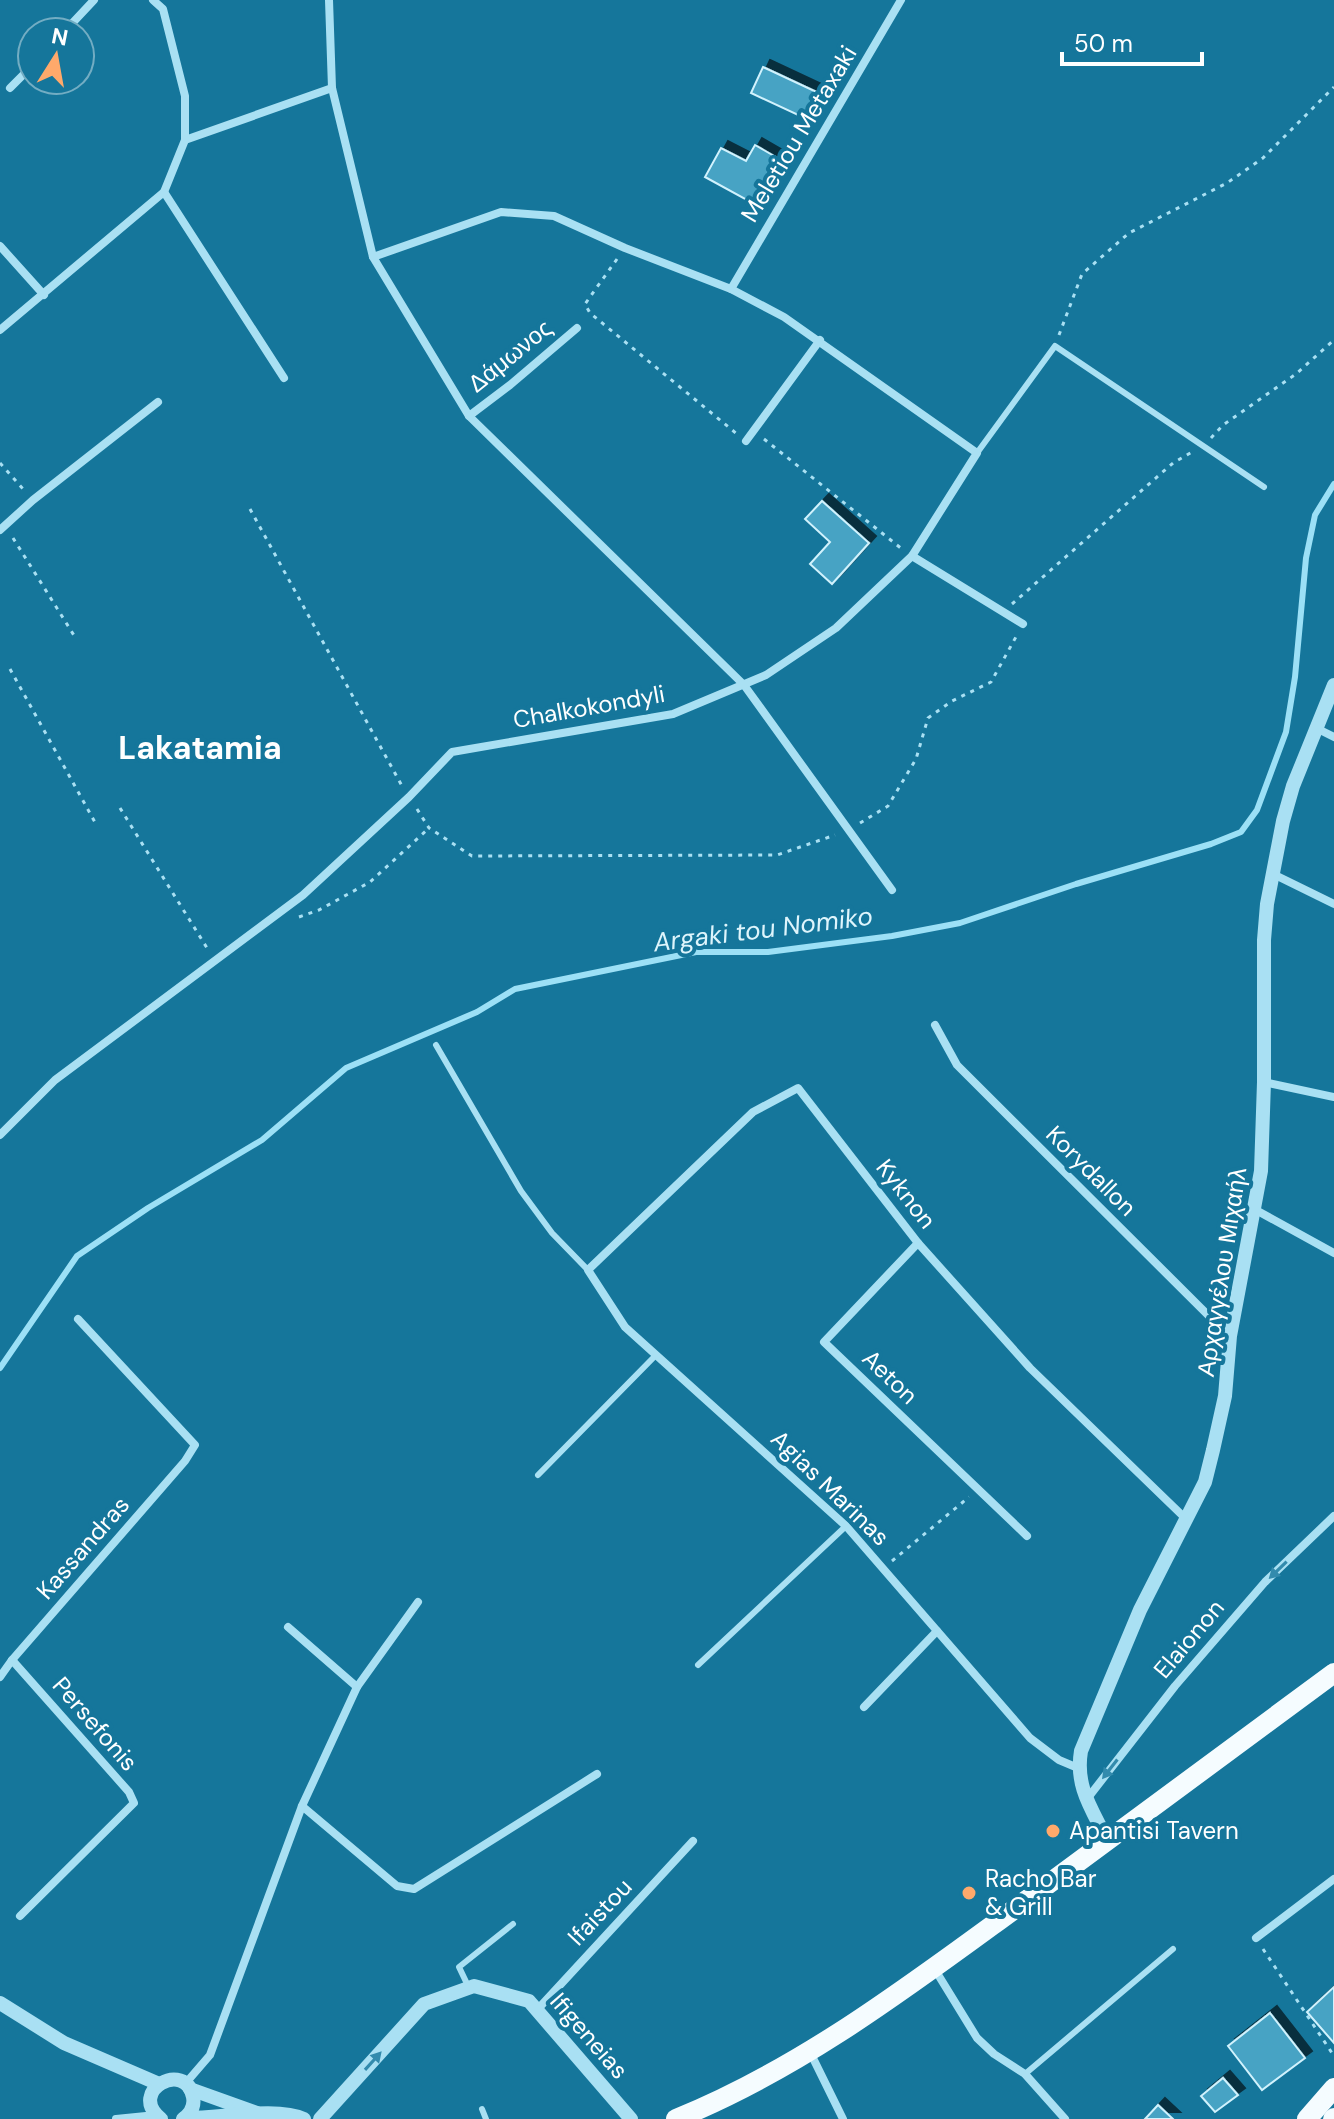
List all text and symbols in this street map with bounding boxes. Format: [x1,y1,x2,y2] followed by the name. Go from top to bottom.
[16,16,96,96] north arrow
[1062,16,1202,66] scale bar
[49,21,70,53] text: N
[1074,28,1133,59] text: 50 m
[734,40,864,228] street label: Meletiou Metaxaki
[461,312,558,399] street label: Δάμωνος
[511,678,667,735] street label: Chalkokondyli
[118,727,282,769] district label: Lakatamia
[650,899,875,959] water label: Argaki tou Nomiko
[1040,1119,1143,1222] street label: Korydallon
[870,1153,943,1235] street label: Kyknon
[1190,1165,1253,1379] street label: Αρχαγγέλου Μιχαήλ
[856,1343,925,1411] street label: Aeton
[764,1423,896,1552] street label: Agias Marinas
[29,1490,136,1606] street label: Kassandras
[1268,1560,1287,1578] one-way arrow
[1147,1593,1231,1685] street label: Elaionon
[46,1670,145,1777] street label: Persefonis
[1103,1759,1119,1779] one-way arrow
[1069,1815,1239,1846] place label: Apantisi Tavern
[1044,1822,1062,1840] marker: Apantisi Tavern
[985,1863,1097,1922] place label: Racho Bar & Grill
[561,1872,638,1952] street label: Ifaistou
[960,1884,978,1902] marker: Racho Bar & Grill
[544,1986,635,2085] street label: Ifigeneias
[363,2052,381,2071] one-way arrow

